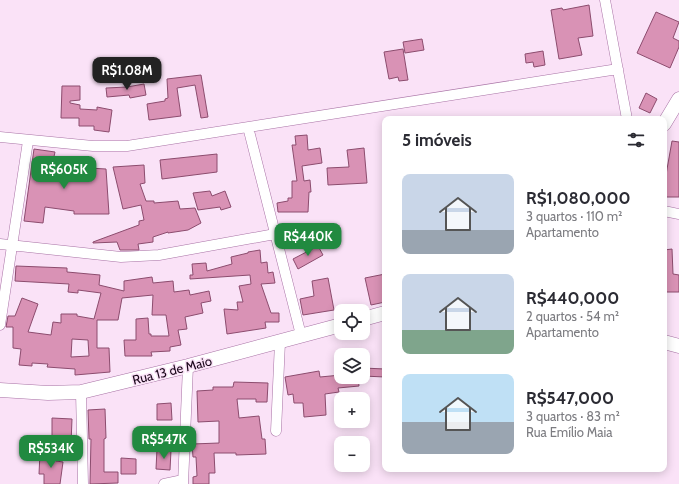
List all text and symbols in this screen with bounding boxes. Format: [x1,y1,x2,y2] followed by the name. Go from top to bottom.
[90,57,164,91] pin: R$1.08M
[101,62,153,78] text: R$1.08M
[625,129,647,151] icon: filters
[402,130,472,150] text: 5 imóveis
[31,156,97,190] pin: R$605K
[40,161,88,177] text: R$605K
[526,188,630,208] text: R$1,080,000
[434,190,482,238] icon: home
[526,208,622,224] text: 3 quartos · 110 m²
[275,223,341,257] pin: R$440K
[526,224,599,240] text: Apartamento
[283,228,333,244] text: R$440K
[526,288,619,308] text: R$440,000
[434,290,482,338] icon: home
[334,304,370,472] map controls
[334,304,370,340] button: locate
[526,308,619,324] text: 2 quartos · 54 m²
[526,324,599,340] text: Apartamento
[334,348,370,384] button: layers
[131,352,213,388] street label: Rua 13 de Maio
[526,388,614,408] text: R$547,000
[434,390,482,438] icon: home
[334,392,370,428] button: +
[526,408,620,424] text: 3 quartos · 83 m²
[526,424,613,440] text: Rua Emílio Maia
[131,426,197,460] pin: R$547K
[141,431,187,447] text: R$547K
[18,435,84,469] pin: R$534K
[334,436,370,472] button: −
[28,440,74,456] text: R$534K

